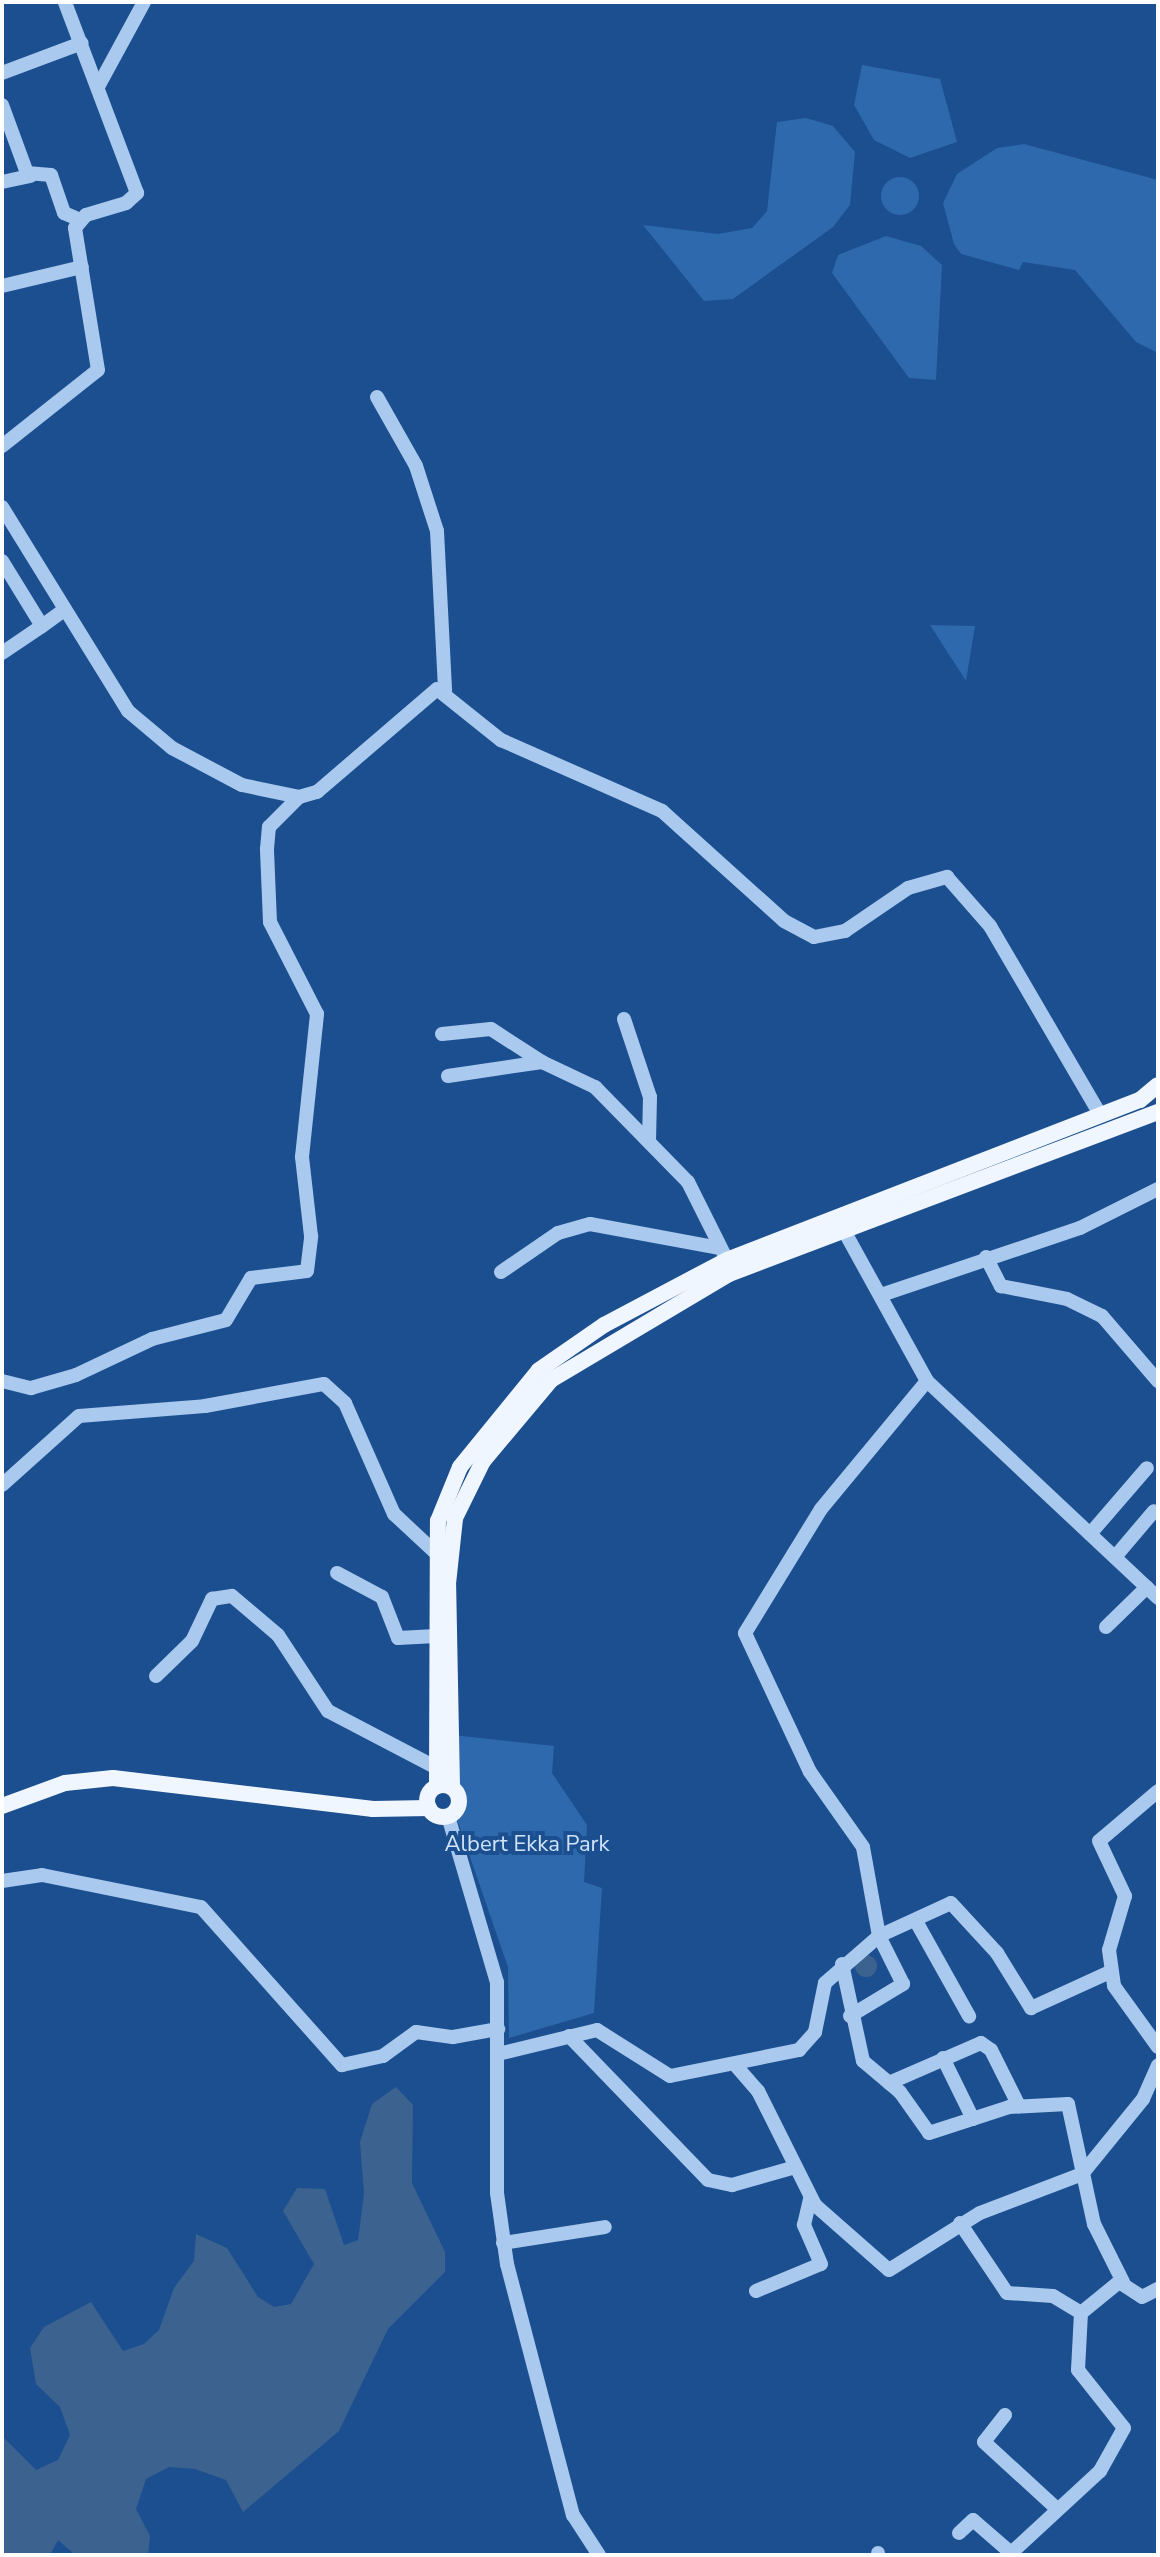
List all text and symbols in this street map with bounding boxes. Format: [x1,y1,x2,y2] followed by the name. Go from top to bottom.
[445,1832,609,1858] park label: Albert Ekka Park

